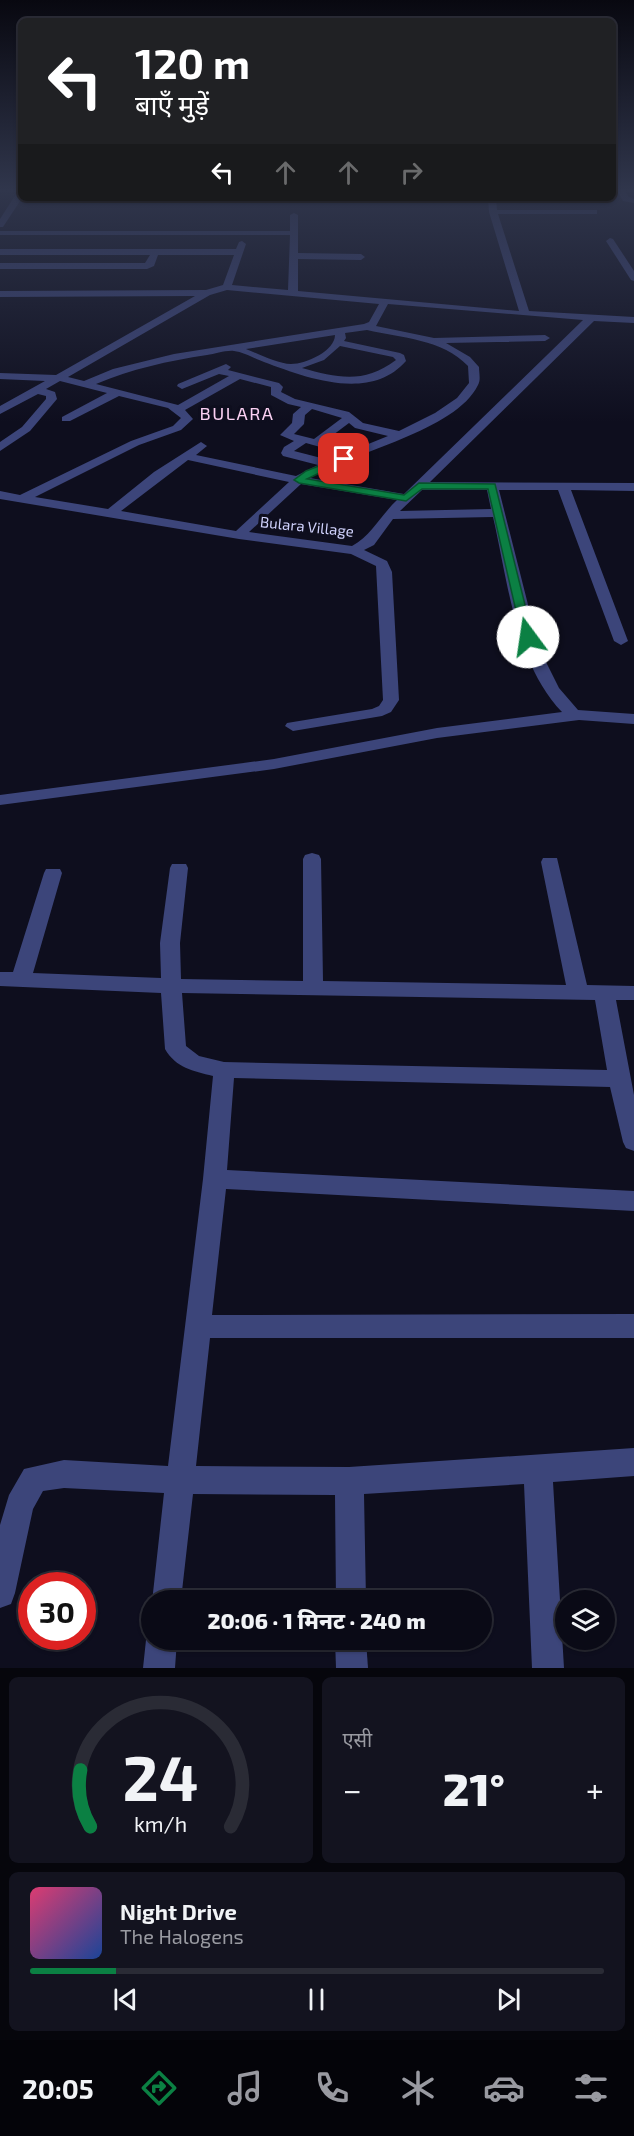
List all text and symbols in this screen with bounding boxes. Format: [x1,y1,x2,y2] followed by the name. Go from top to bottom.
[135,37,250,87] text: 120 m
[36,42,114,120] icon: left
[135,88,209,120] text: बाएँ मुड़ें
[206,156,239,189] icon: left
[269,156,302,189] icon: ahead
[332,156,365,189] icon: ahead
[395,156,428,189] icon: right
[200,402,274,424] district label: BULARA
[318,433,369,484] pin
[327,442,360,475] icon: arrive
[259,512,355,540] street label: Bulara Village
[496,605,560,669] position arrow
[18,1572,96,1650] speed limit sign: 30
[555,1590,615,1650] map controls
[555,1590,615,1650] button: layers
[207,1607,426,1633] text: 20:06 · 1 मिनट · 240 m
[343,1727,372,1751] text: एसी
[123,1739,199,1814] text: 24
[443,1761,505,1815] text: 21°
[343,1769,362,1809] text: −
[586,1769,604,1809] text: +
[134,1811,187,1836] text: km/h
[120,1898,237,1924] text: Night Drive
[120,1924,244,1948] text: The Halogens
[109,1983,142,2016] icon: previous
[300,1983,333,2016] icon: pause
[492,1983,525,2016] icon: next
[138,2067,180,2109] icon: directions
[224,2067,266,2109] icon: music
[311,2067,353,2109] icon: phone
[397,2067,439,2109] icon: climate
[483,2067,525,2109] icon: car
[570,2067,612,2109] icon: filters
[22,2072,94,2104] text: 20:05

